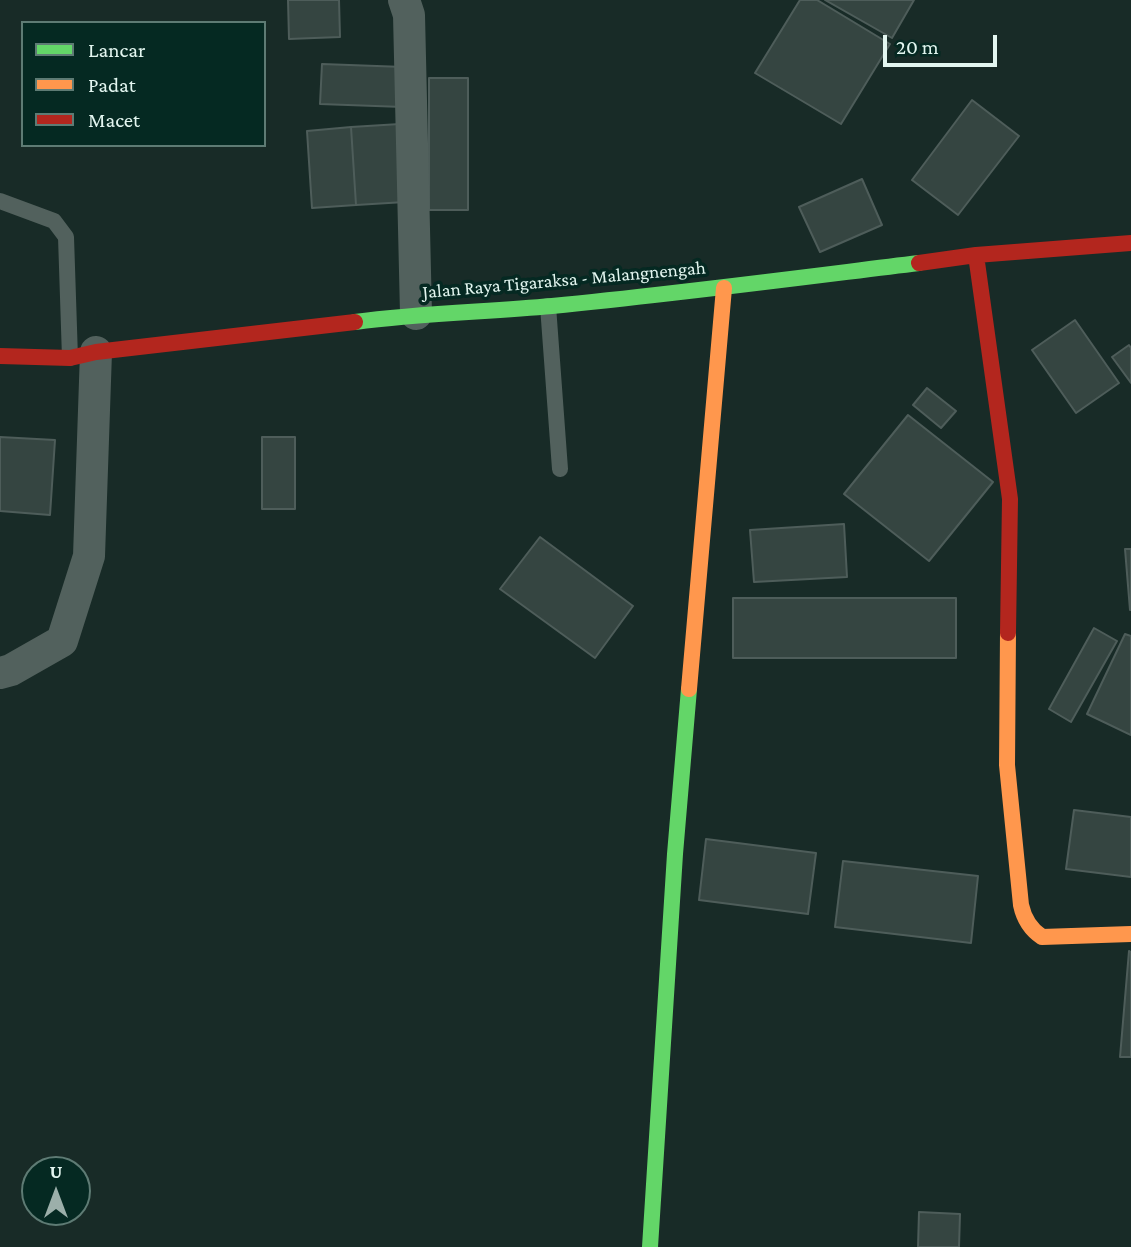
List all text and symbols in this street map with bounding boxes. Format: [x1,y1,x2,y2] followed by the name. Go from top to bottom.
[21,21,266,147] legend
[886,21,1000,65] scale bar
[896,35,939,59] text: 20 m
[88,38,145,62] text: Lancar
[88,73,136,97] text: Padat
[88,108,140,132] text: Macet
[421,256,707,304] street label: Jalan Raya Tigaraksa - Malangnengah
[21,1156,91,1226] north arrow
[49,1161,63,1182] text: U

